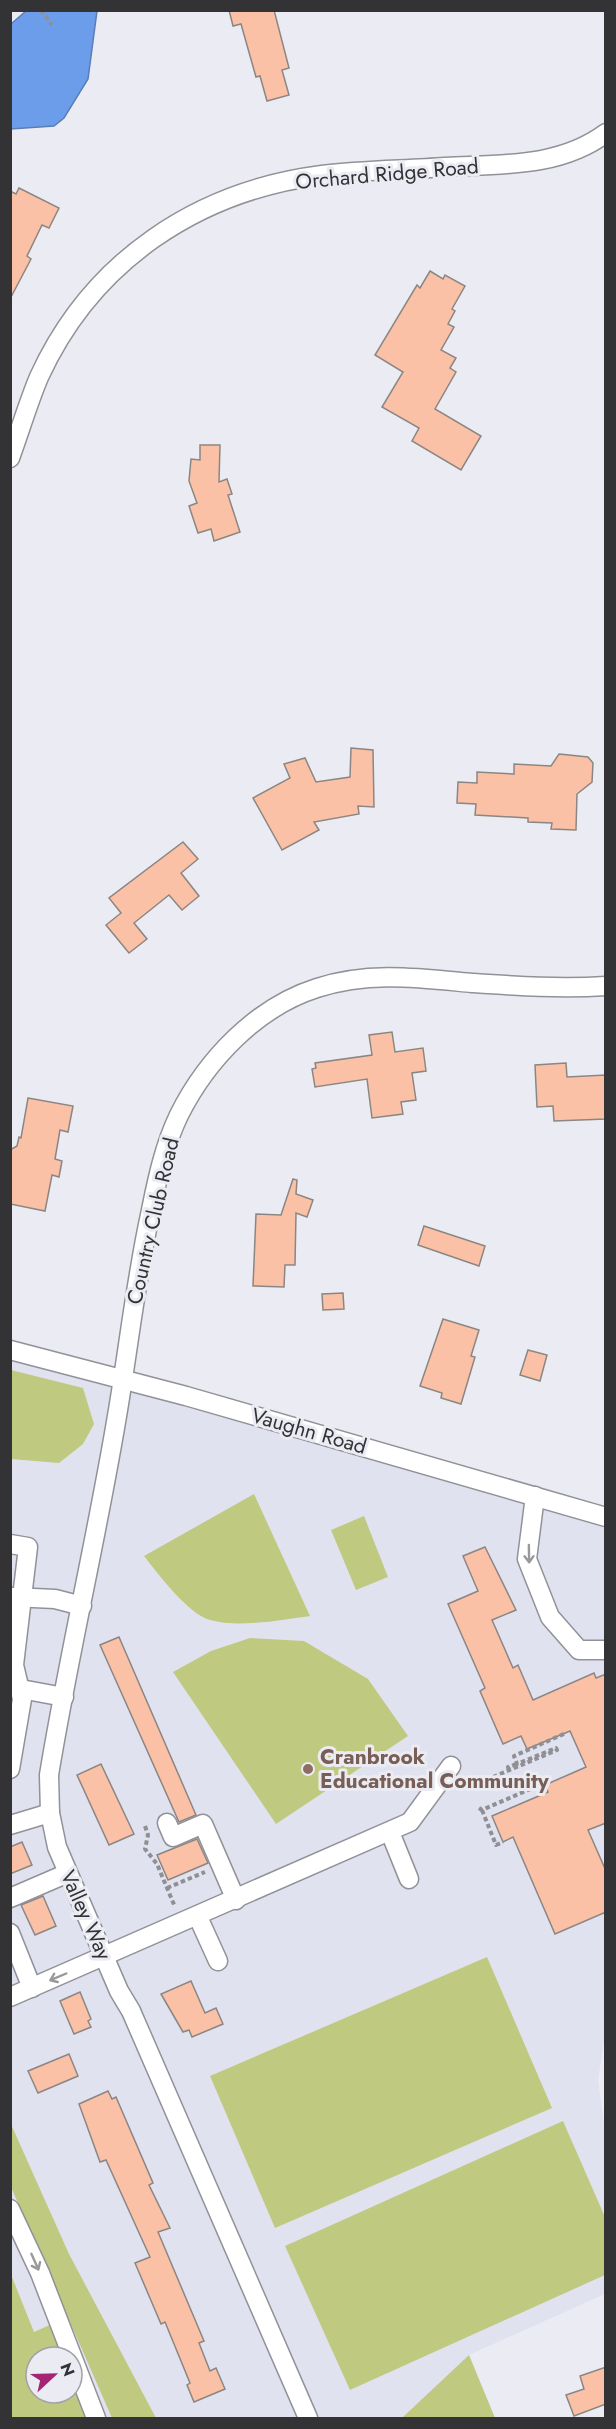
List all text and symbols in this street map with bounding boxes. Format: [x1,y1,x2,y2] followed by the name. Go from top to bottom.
[294,151,480,197] street label: Orchard Ridge Road
[119,1135,187,1307] street label: Country Club Road
[248,1400,370,1462] street label: Vaughn Road
[524,1544,535,1563] one-way arrow
[320,1742,550,1796] place label: Cranbrook Educational Community
[301,1762,315,1776] marker: Cranbrook Educational Community
[53,1865,119,1965] street label: Valley Way
[49,1972,67,1983] one-way arrow
[29,2253,41,2271] one-way arrow
[24,2345,84,2405] north arrow
[54,2359,80,2380] text: N

